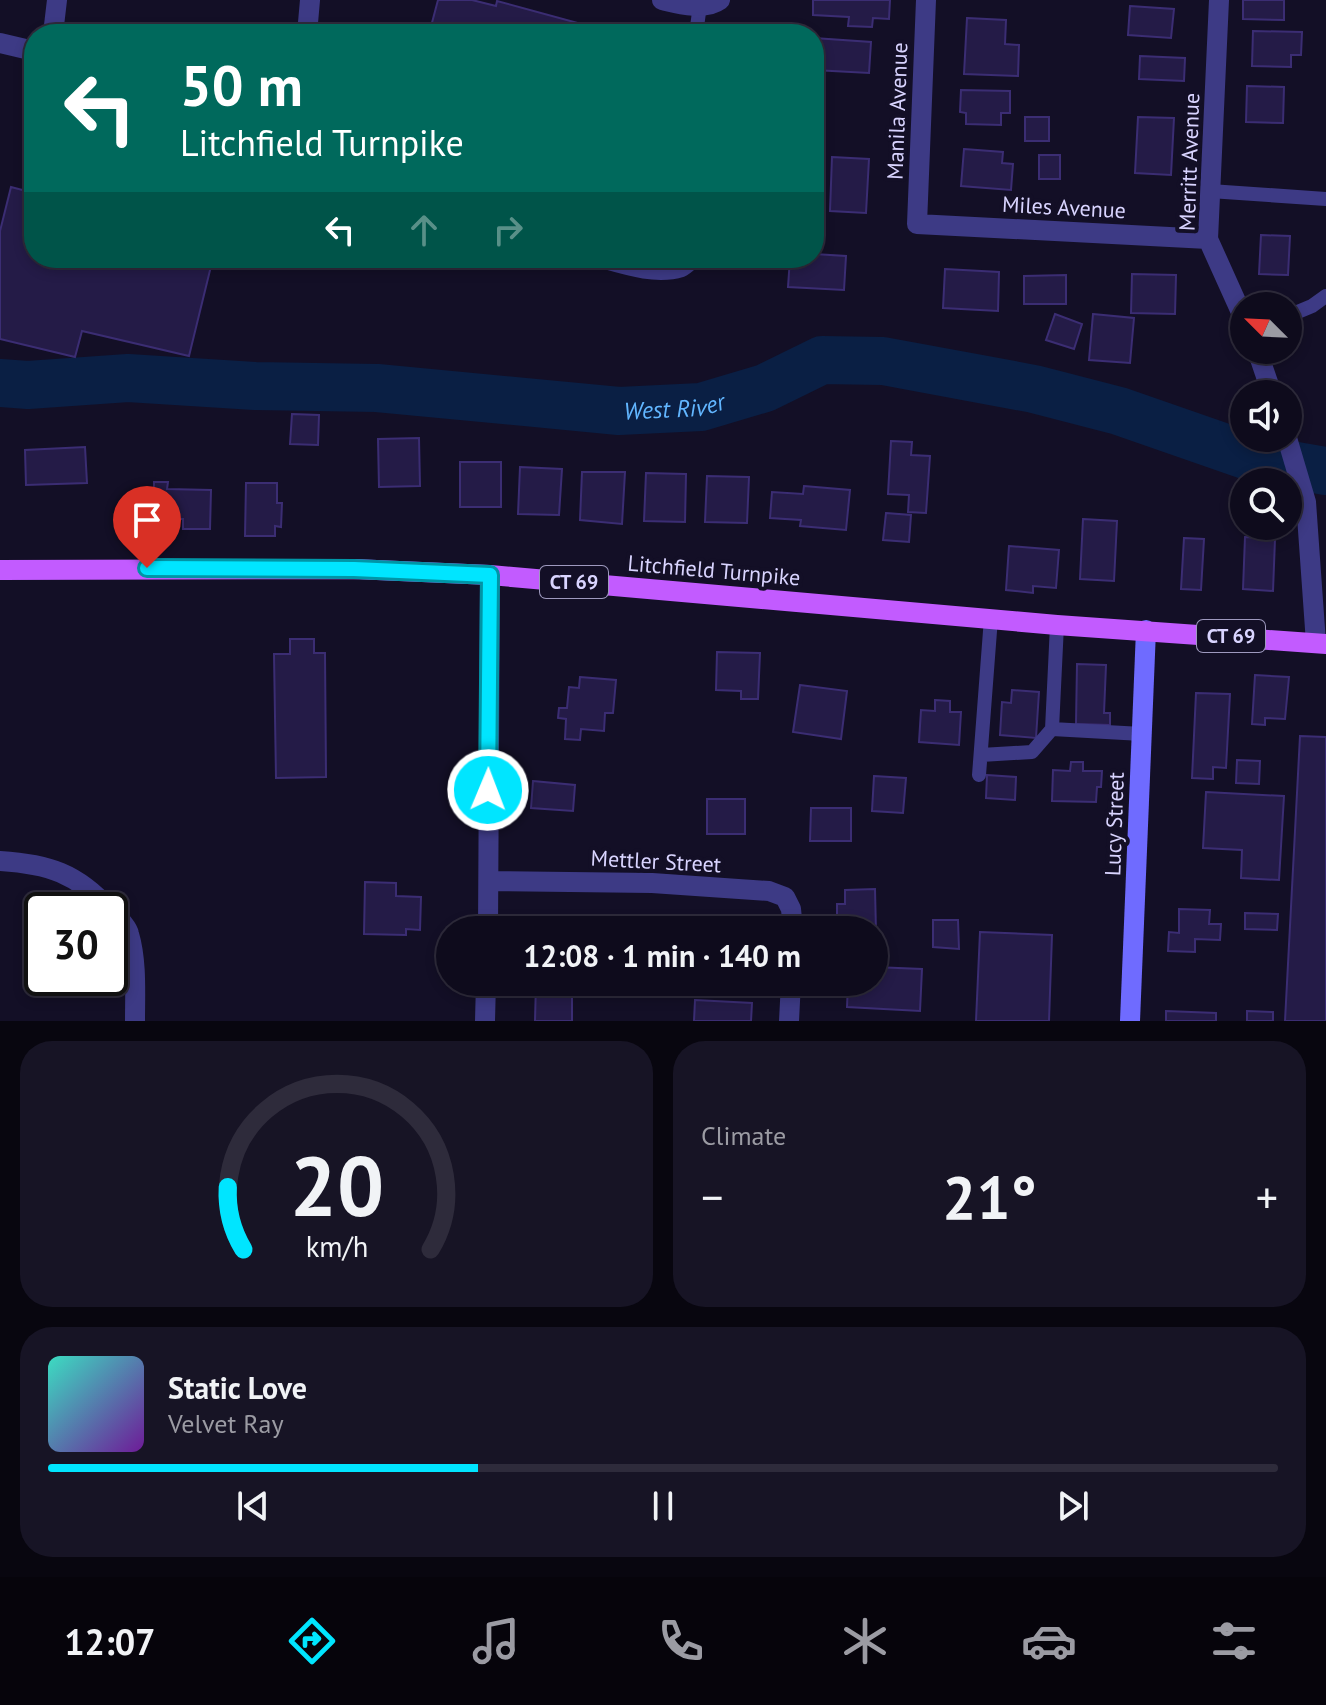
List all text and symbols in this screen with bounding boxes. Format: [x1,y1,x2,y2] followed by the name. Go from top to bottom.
[881,42,913,180] street label: Manila Avenue
[180,49,303,121] text: 50 m
[48,56,152,160] icon: left
[1173,92,1205,232] street label: Merritt Avenue
[180,119,464,166] text: Litchfield Turnpike
[1001,190,1127,224] street label: Miles Avenue
[318,208,362,252] icon: left
[402,208,446,252] icon: ahead
[486,208,530,252] icon: right
[1230,292,1302,364] north arrow
[1230,292,1302,540] map controls
[1230,380,1302,452] button: sound
[623,385,731,426] water label: West River
[1230,468,1302,540] button: search
[113,486,181,568] pin
[125,498,169,542] icon: arrive
[626,548,802,592] street label: Litchfield Turnpike
[540,566,608,598] road number: CT 69
[1197,620,1265,652] road number: CT 69
[446,748,530,832] position arrow
[1098,771,1130,876] street label: Lucy Street
[590,844,723,878] street label: Mettler Street
[24,892,128,996] speed limit sign: 30
[523,936,801,975] text: 12:08 · 1 min · 140 m
[701,1119,786,1152] text: Climate
[289,1131,384,1239] text: 20
[942,1158,1037,1236] text: 21°
[701,1168,723,1225] text: −
[1256,1168,1278,1225] text: +
[305,1228,368,1265] text: km/h
[168,1368,307,1407] text: Static Love
[168,1407,284,1440] text: Velvet Ray
[231,1484,275,1528] icon: previous
[641,1484,685,1528] icon: pause
[1051,1484,1095,1528] icon: next
[284,1613,340,1669] icon: directions
[468,1613,524,1669] icon: music
[653,1613,709,1669] icon: phone
[837,1613,893,1669] icon: climate
[1021,1613,1077,1669] icon: car
[1206,1613,1262,1669] icon: filters
[64,1618,156,1665] text: 12:07

